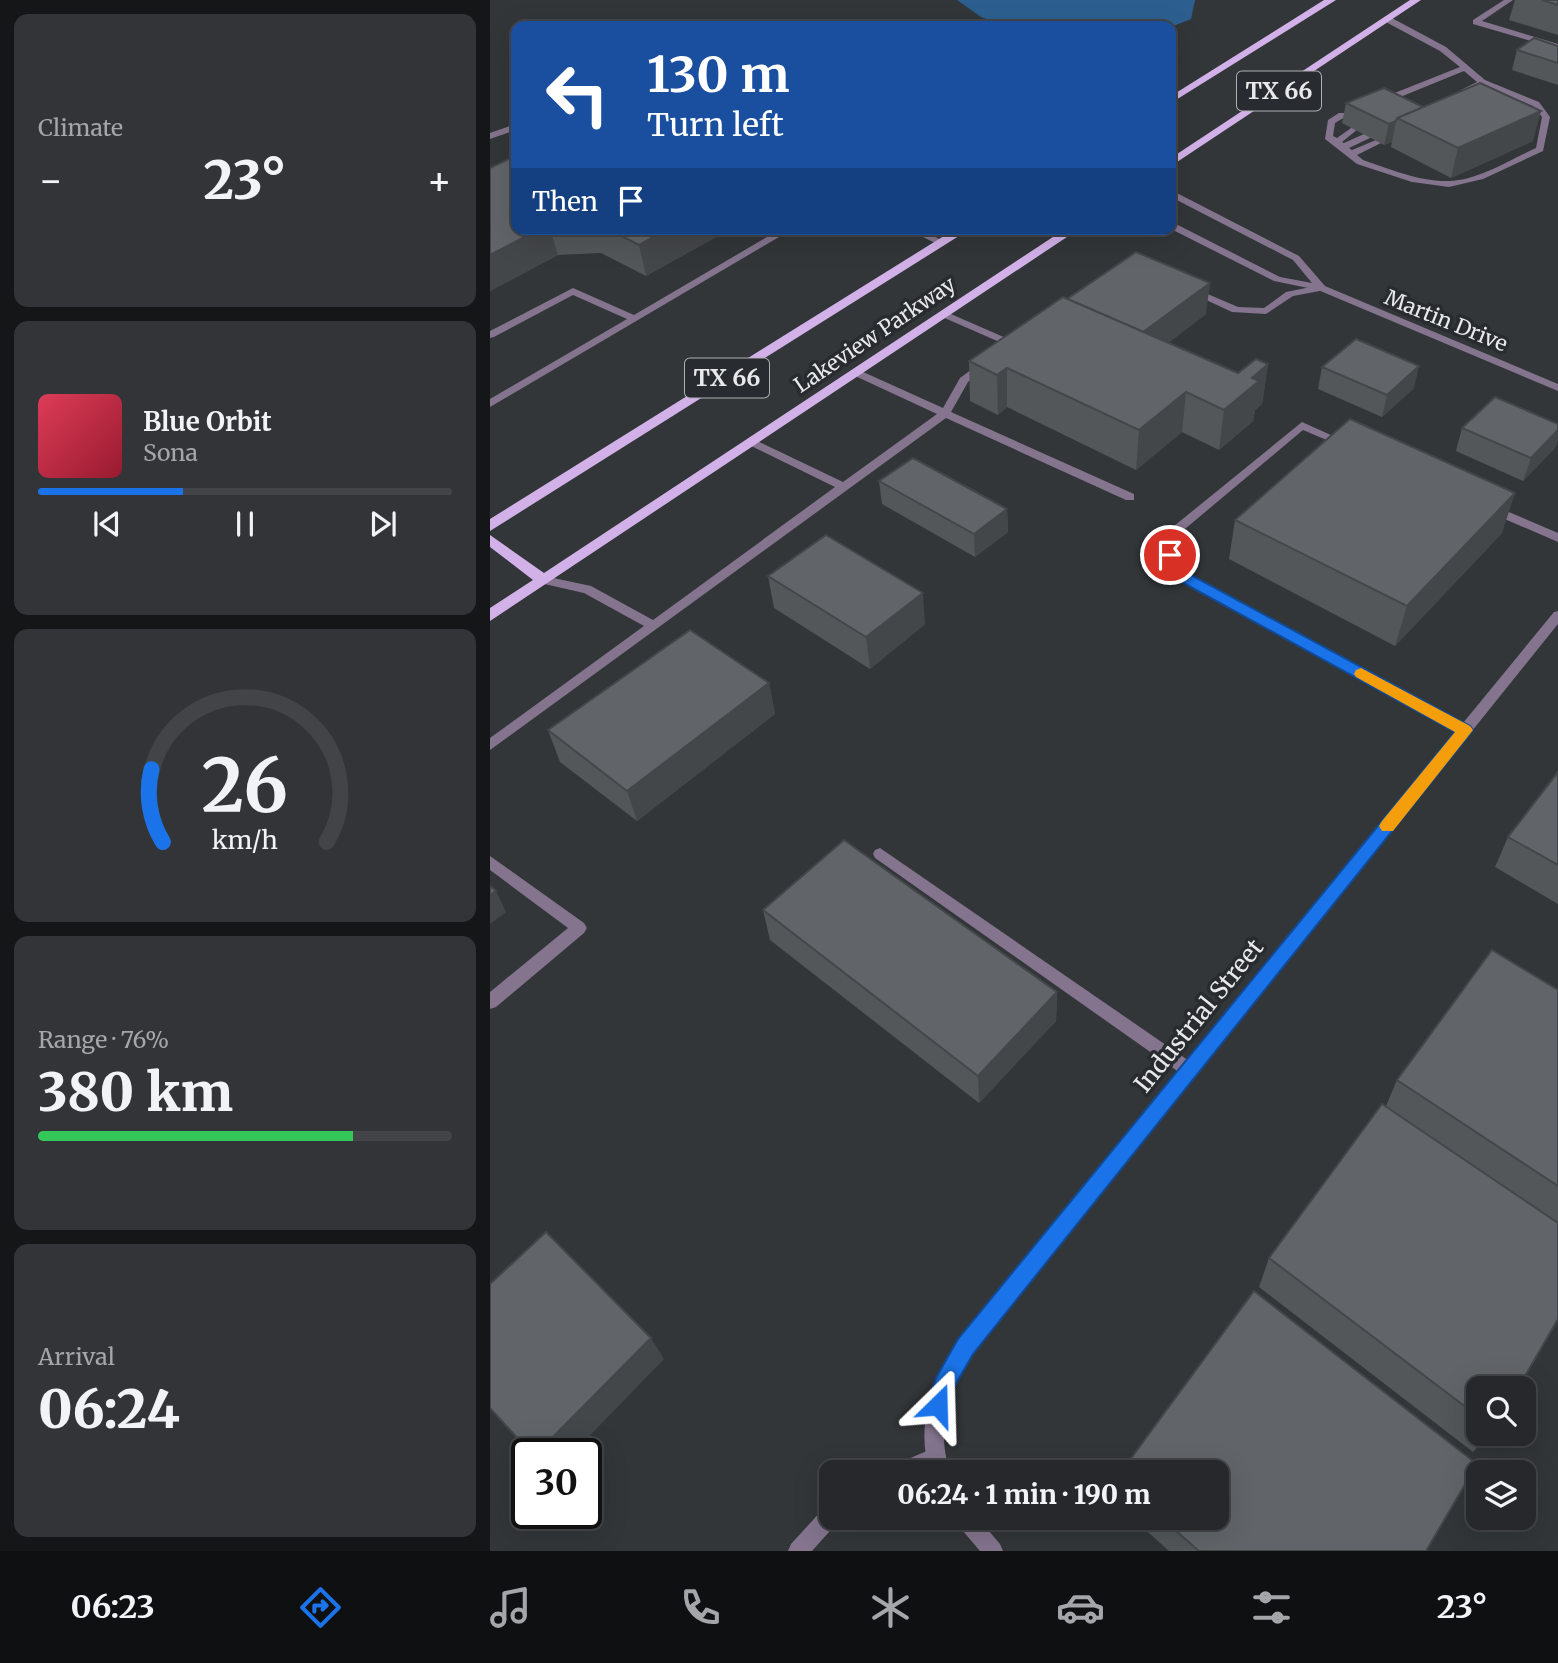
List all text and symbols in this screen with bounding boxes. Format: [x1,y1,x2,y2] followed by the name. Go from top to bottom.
[647,44,790,105] text: 130 m
[532,49,623,140] icon: left
[1237,72,1321,110] road number: TX 66
[647,105,784,145] text: Turn left
[38,113,123,142] text: Climate
[204,148,287,213] text: 23°
[38,157,63,204] text: −
[427,157,452,204] text: +
[612,182,650,220] icon: arrive
[532,185,598,218] text: Then
[789,270,961,399] street label: Lakeview Parkway
[1381,284,1512,357] street label: Martin Drive
[685,358,769,398] road number: TX 66
[143,405,272,438] text: Blue Orbit
[143,438,198,467] text: Sona
[88,505,126,543] icon: previous
[226,505,264,543] icon: pause
[364,505,402,543] icon: next
[1140,525,1200,585] pin
[1151,536,1189,574] icon: arrive
[202,740,288,832] text: 26
[212,823,278,855] text: km/h
[1127,932,1270,1099] street label: Industrial Street
[38,1025,169,1054] text: Range · 76%
[38,1060,233,1125] text: 380 km
[38,1342,115,1371] text: Arrival
[901,1368,975,1442] position arrow
[1466,1376,1536,1530] map controls
[1466,1376,1536,1446] button: search
[38,1377,180,1442] text: 06:24
[511,1438,602,1529] speed limit sign: 30
[1466,1460,1536,1530] button: layers
[897,1478,1151,1511] text: 06:24 · 1 min · 190 m
[296,1583,345,1632] icon: directions
[486,1583,535,1632] icon: music
[676,1583,725,1632] icon: phone
[866,1583,915,1632] icon: climate
[1056,1583,1105,1632] icon: car
[1247,1583,1296,1632] icon: filters
[71,1587,155,1627] text: 06:23
[1437,1587,1487,1627] text: 23°

